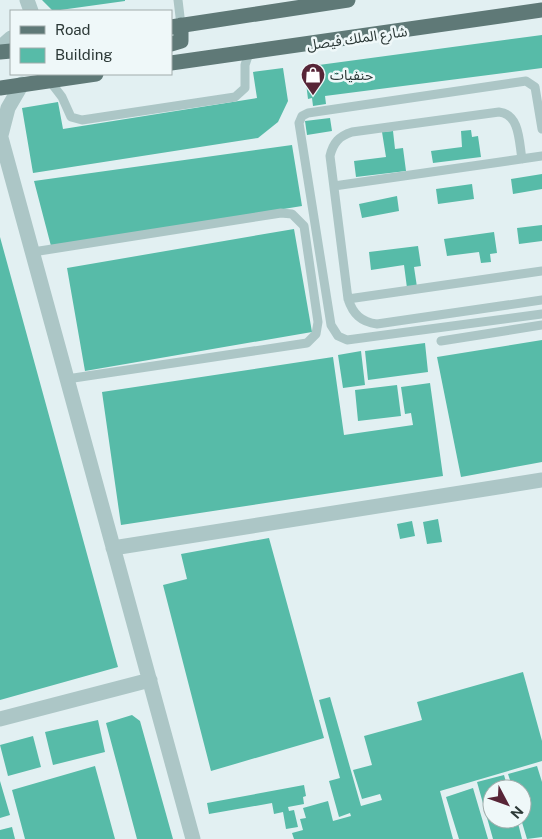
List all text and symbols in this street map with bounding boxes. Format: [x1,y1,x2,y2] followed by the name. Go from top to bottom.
[10,10,172,75] legend
[55,21,91,38] text: Road
[306,23,409,56] street label: شارع الملك فيصل
[55,46,113,63] text: Building
[300,62,326,96] shop icon: حنفيات
[330,67,373,83] place label: حنفيات
[482,779,532,829] north arrow
[507,803,526,822] text: N

